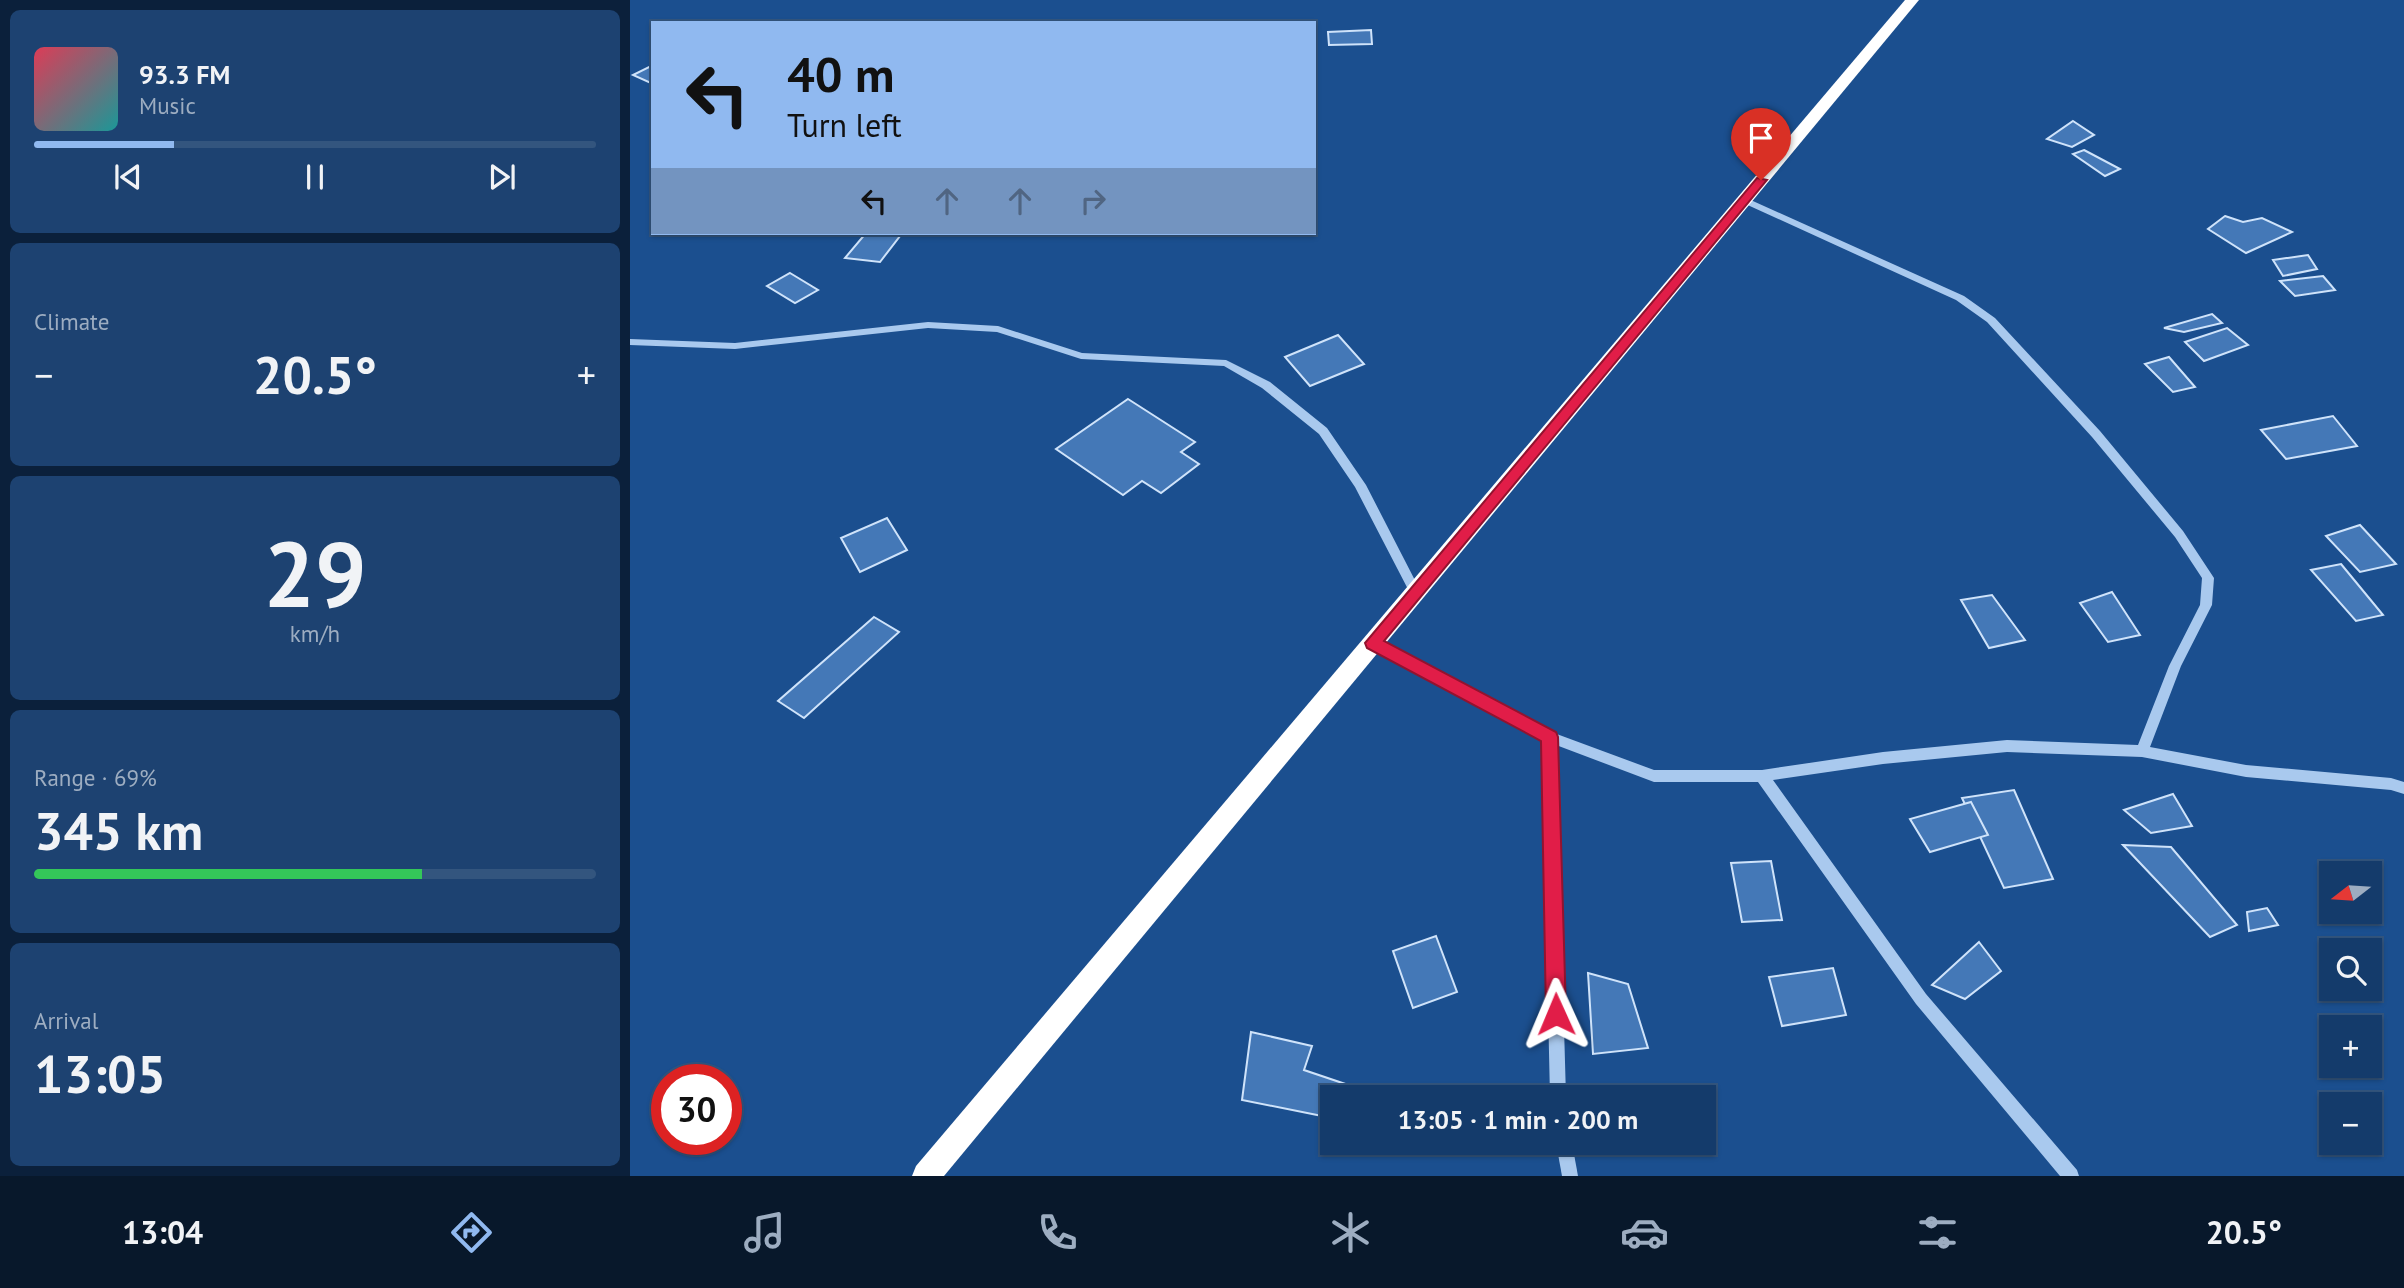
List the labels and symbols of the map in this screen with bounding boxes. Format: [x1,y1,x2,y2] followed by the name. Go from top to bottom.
[1731,108,1791,180] pin
[2319,861,2382,924] north arrow
[1519,977,1593,1051] position arrow
[651,1064,742,1155] speed limit sign: 30

